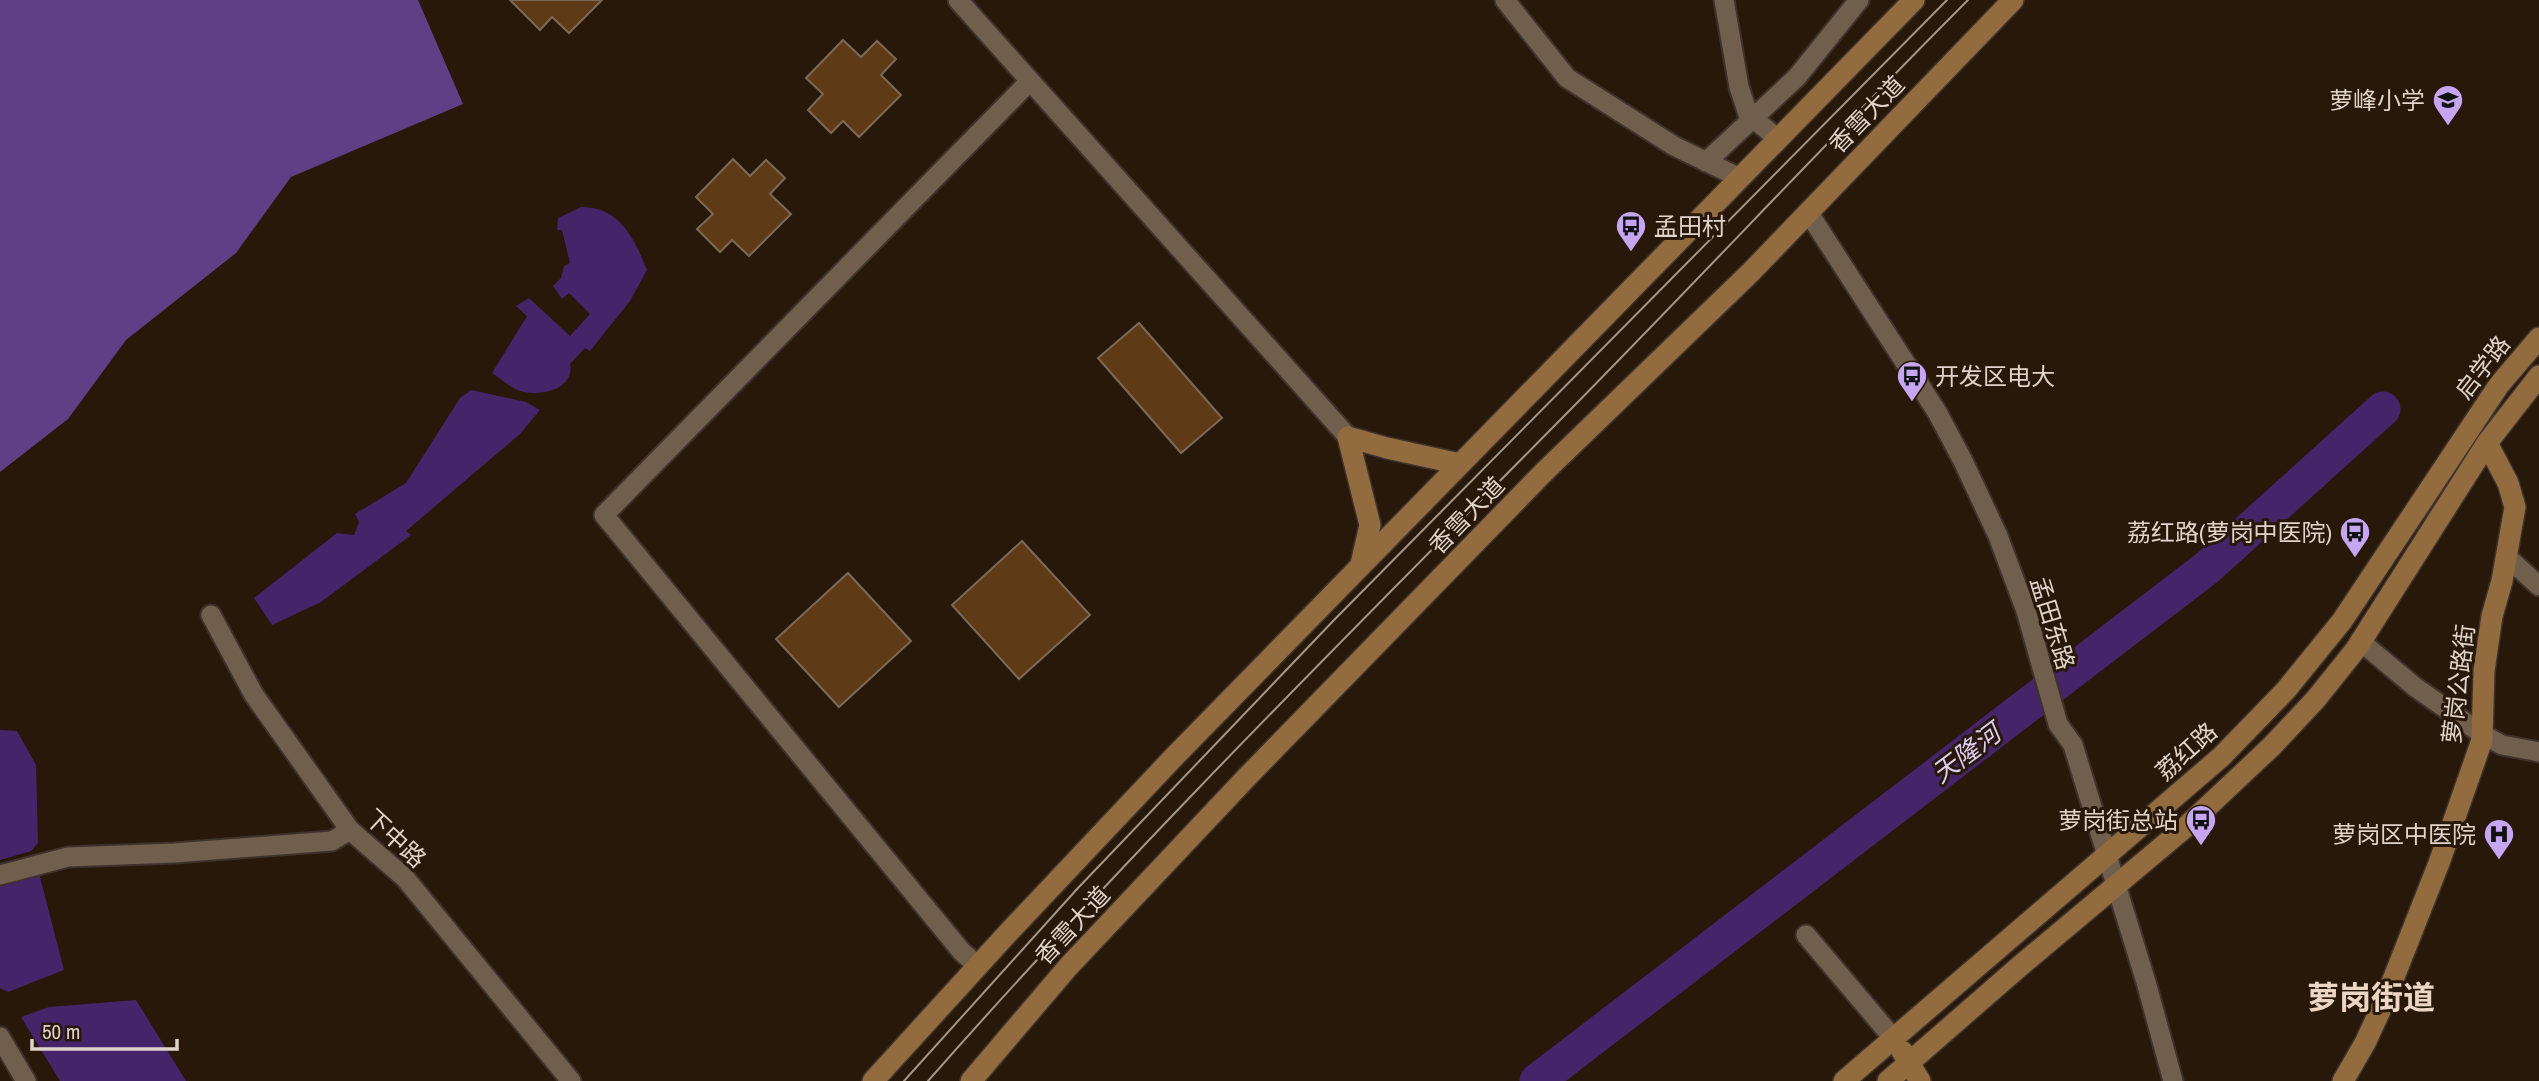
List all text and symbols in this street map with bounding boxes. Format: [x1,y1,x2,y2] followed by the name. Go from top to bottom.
[1821,68,1911,160] street label: 香雪大道
[2431,83,2465,127] school or university icon: 萝峰小学
[2329,84,2425,116] place label: 萝峰小学
[1614,209,1648,253] bus stop icon: 孟田村
[1654,210,1726,242] place label: 孟田村
[2447,329,2517,405] street label: 启学路
[1895,359,1929,403] bus stop icon: 开发区电大
[1935,360,2055,392] place label: 开发区电大
[1421,469,1511,561] street label: 香雪大道
[2338,515,2372,559] bus stop icon: 荔红路(萝岗中医院)
[2127,516,2332,548] place label: 荔红路(萝岗中医院)
[2024,572,2082,674] street label: 孟田东路
[2435,622,2481,746] street label: 萝岗公路街
[1924,713,2012,790] water label: 天隆河
[2149,715,2223,787] street label: 荔红路
[359,802,433,874] street label: 下中路
[2184,803,2218,847] bus stop icon: 萝岗街总站
[2058,804,2178,836] place label: 萝岗街总站
[2482,817,2516,861] hospital icon: 萝岗区中医院
[2332,818,2476,850] place label: 萝岗区中医院
[1028,879,1116,971] street label: 香雪大道
[2307,976,2435,1019] district label: 萝岗街道
[32,1007,177,1052] scale bar
[42,1017,80,1046] text: 50 m

